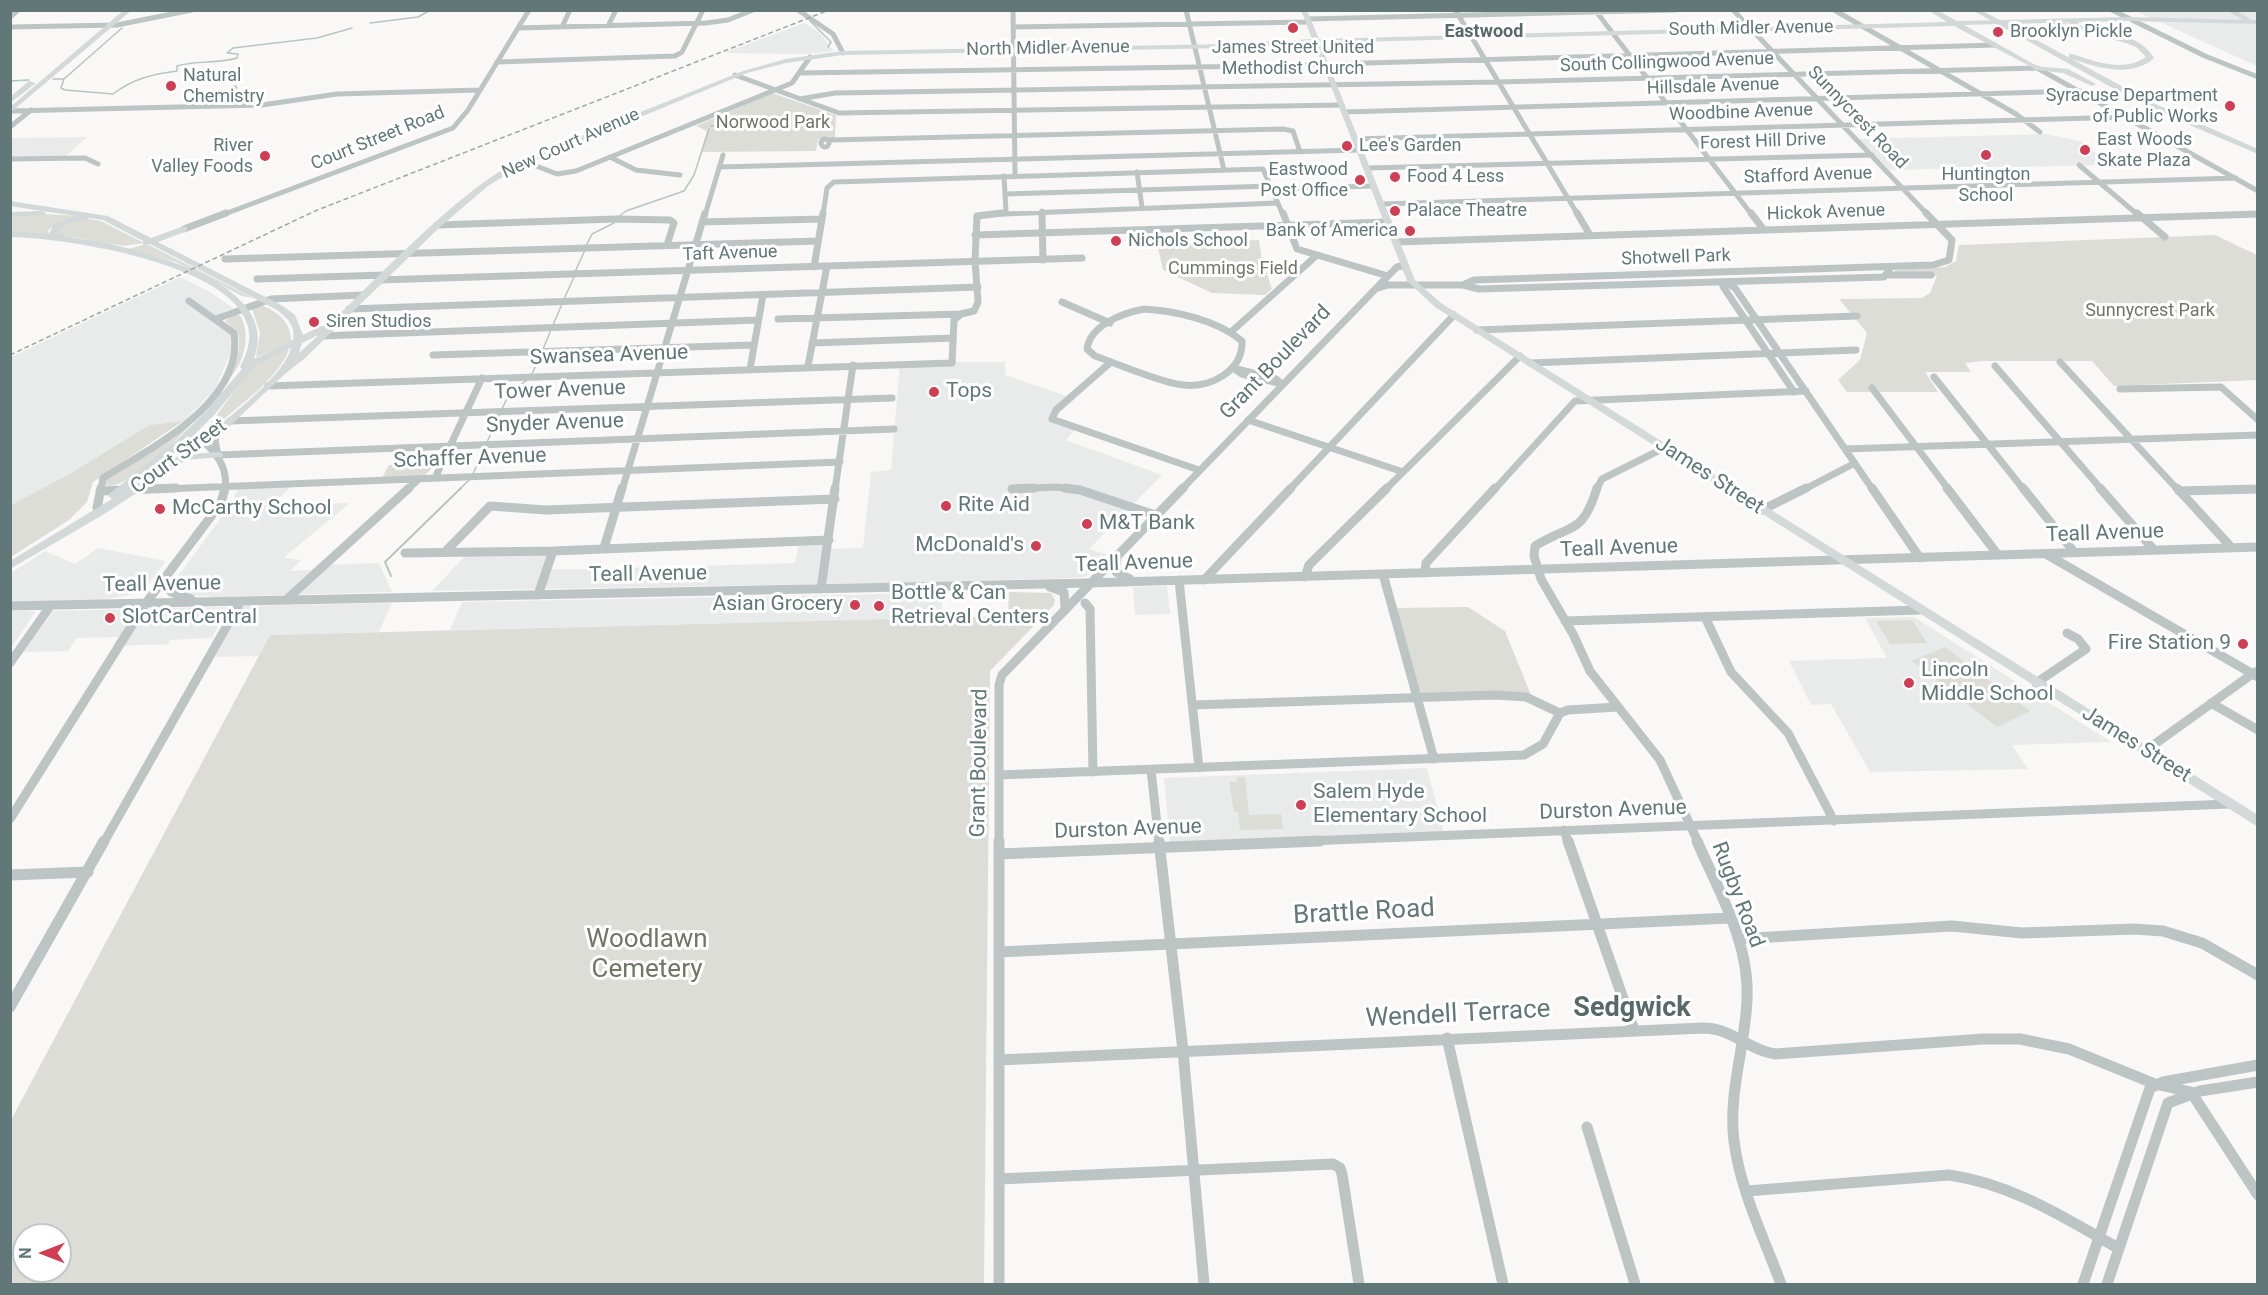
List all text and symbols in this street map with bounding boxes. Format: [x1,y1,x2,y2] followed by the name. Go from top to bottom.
[1668,17,1834,41] street label: South Midler Avenue
[1286,21,1300,35] marker: James Street United Methodist Church
[1445,21,1523,43] district label: Eastwood
[2010,21,2132,43] place label: Brooklyn Pickle
[1991,25,2005,39] marker: Brooklyn Pickle
[966,37,1130,61] street label: North Midler Avenue
[1212,37,1374,80] place label: James Street United Methodist Church
[1560,48,1774,78] street label: South Collingwood Avenue
[1802,62,1912,174] street label: Sunnycrest Road
[183,65,264,107] place label: Natural Chemistry
[1646,74,1780,100] street label: Hillsdale Avenue
[164,79,178,93] marker: Natural Chemistry
[2046,85,2218,128] place label: Syracuse Department of Public Works
[2223,99,2237,113] marker: Syracuse Department of Public Works
[1669,100,1813,126] street label: Woodbine Avenue
[308,102,448,176] street label: Court Street Road
[499,104,643,184] street label: New Court Avenue
[716,112,830,134] park label: Norwood Park
[1700,129,1826,155] street label: Forest Hill Drive
[2097,129,2192,172] place label: East Woods Skate Plaza
[151,135,253,178] place label: River Valley Foods
[1359,135,1461,157] place label: Lee's Garden
[1340,139,1354,153] marker: Lee's Garden
[2078,143,2092,157] marker: East Woods Skate Plaza
[1979,148,1993,162] marker: Huntington School
[258,149,272,163] marker: River Valley Foods
[1260,159,1348,201] place label: Eastwood Post Office
[1743,163,1873,189] street label: Stafford Avenue
[1942,164,2030,207] place label: Huntington School
[1407,166,1504,188] place label: Food 4 Less
[1388,170,1402,184] marker: Food 4 Less
[1353,173,1367,187] marker: Eastwood Post Office
[1407,200,1527,222] place label: Palace Theatre
[1766,200,1886,226] street label: Hickok Avenue
[1388,204,1402,218] marker: Palace Theatre
[1266,220,1398,242] place label: Bank of America
[1403,224,1417,238] marker: Bank of America
[1128,230,1248,252] place label: Nichols School
[1109,234,1123,248] marker: Nichols School
[682,242,778,266] street label: Taft Avenue
[1621,245,1731,271] street label: Shotwell Park
[1168,258,1298,280] park label: Cummings Field
[2085,300,2215,322] park label: Sunnycrest Park
[1215,301,1337,425] street label: Grant Boulevard
[326,311,432,333] place label: Siren Studios
[307,315,321,329] marker: Siren Studios
[529,341,689,371] street label: Swansea Avenue
[494,376,626,406] street label: Tower Avenue
[946,379,992,405] place label: Tops
[927,385,941,399] marker: Tops
[486,409,624,439] street label: Snyder Avenue
[126,414,232,500] street label: Court Street
[1650,432,1768,520] street label: James Street
[393,444,547,474] street label: Schaffer Avenue
[958,493,1030,519] place label: Rite Aid
[172,496,332,522] place label: McCarthy School
[939,499,953,513] marker: Rite Aid
[153,502,167,516] marker: McCarthy School
[1099,511,1195,537] place label: M&T Bank
[1080,517,1094,531] marker: M&T Bank
[2046,519,2164,549] street label: Teall Avenue
[915,533,1024,559] place label: McDonald's
[1560,534,1678,564] street label: Teall Avenue
[1029,539,1043,553] marker: McDonald's
[1075,549,1193,579] street label: Teall Avenue
[589,561,707,589] street label: Teall Avenue
[103,571,221,599] street label: Teall Avenue
[891,581,1049,631] place label: Bottle & Can Retrieval Centers
[713,592,843,618] place label: Asian Grocery
[848,598,862,612] marker: Asian Grocery
[872,599,886,613] marker: Bottle & Can Retrieval Centers
[122,605,257,631] place label: SlotCarCentral
[103,611,117,625] marker: SlotCarCentral
[2108,631,2231,657] place label: Fire Station 9
[2236,637,2250,651] marker: Fire Station 9
[1921,658,2054,708] place label: Lincoln Middle School
[1902,676,1916,690] marker: Lincoln Middle School
[966,688,994,838] street label: Grant Boulevard
[2077,701,2195,789] street label: James Street
[1313,780,1487,830] place label: Salem Hyde Elementary School
[1539,796,1687,826] street label: Durston Avenue
[1294,798,1308,812] marker: Salem Hyde Elementary School
[1054,815,1202,845] street label: Durston Avenue
[1705,839,1769,951] street label: Rugby Road
[1292,894,1436,932] street label: Brattle Road
[586,924,708,986] park label: Woodlawn Cemetery
[1573,993,1691,1025] district label: Sedgwick
[1365,995,1551,1035] street label: Wendell Terrace
[12,1223,72,1283] north arrow
[16,1247,35,1259] text: N

